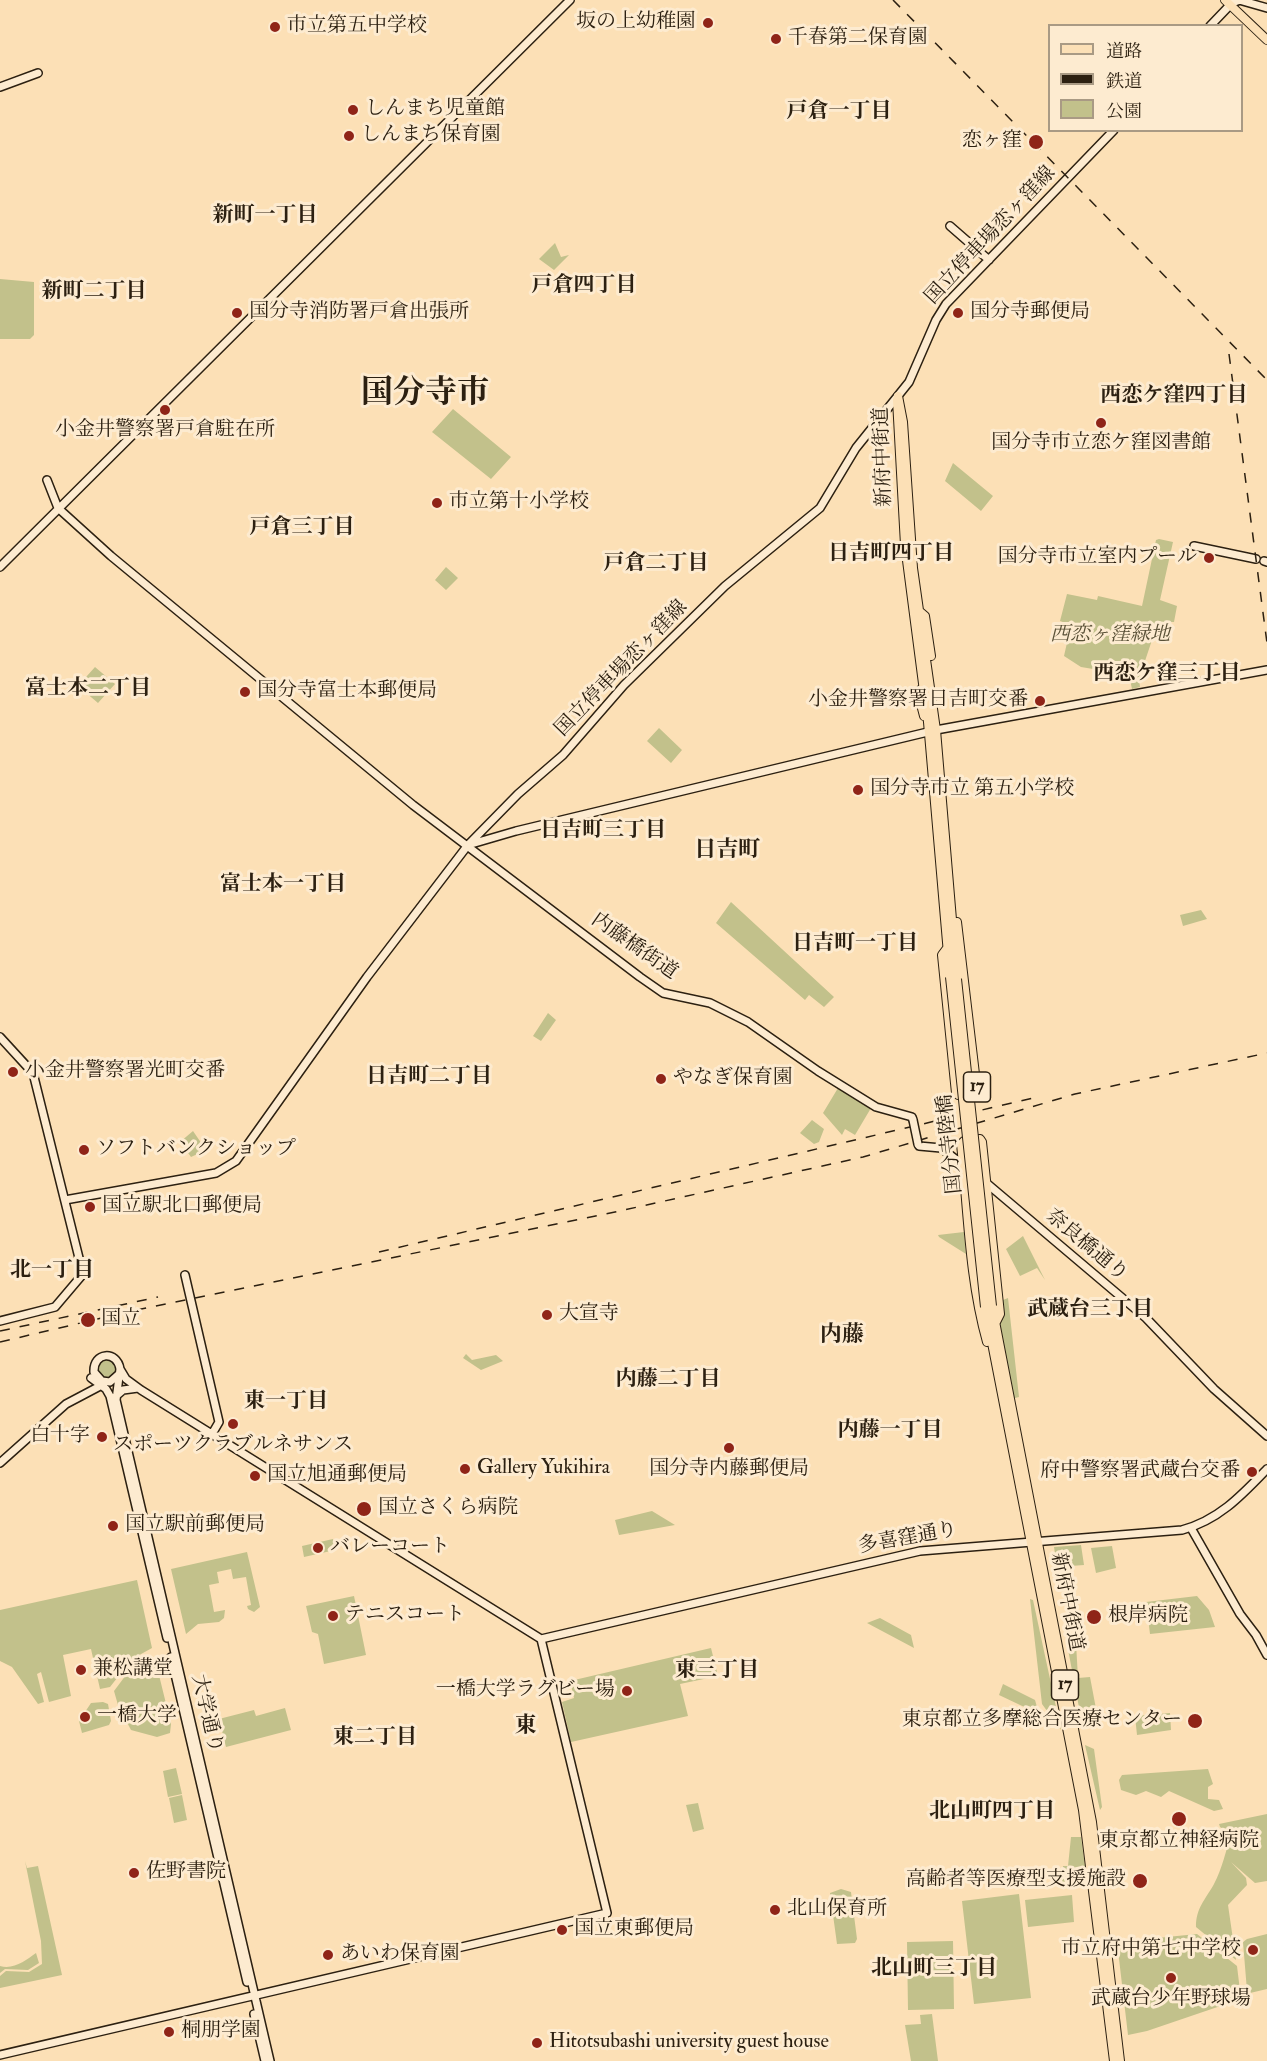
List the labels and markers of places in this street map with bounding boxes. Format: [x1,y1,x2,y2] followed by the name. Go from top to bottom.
[576,11,696,35] place label: 坂の上幼稚園
[287,15,427,39] place label: 市立第五中学校
[701,16,715,30] marker: 坂の上幼稚園
[268,20,282,34] marker: 市立第五中学校
[788,27,928,51] place label: 千春第二保育園
[769,32,783,46] marker: 千春第二保育園
[365,98,505,122] place label: しんまち児童館
[346,103,360,117] marker: しんまち児童館
[361,124,501,148] place label: しんまち保育園
[342,129,356,143] marker: しんまち保育園
[962,130,1022,154] place label: 恋ヶ窪
[1027,133,1045,151] marker: 恋ヶ窪
[249,301,469,325] place label: 国分寺消防署戸倉出張所
[970,301,1090,325] place label: 国分寺郵便局
[230,306,244,320] marker: 国分寺消防署戸倉出張所
[951,306,965,320] marker: 国分寺郵便局
[158,403,172,417] marker: 小金井警察署戸倉駐在所
[1094,416,1108,430] marker: 国分寺市立恋ケ窪図書館
[55,419,275,443] place label: 小金井警察署戸倉駐在所
[991,432,1211,456] place label: 国分寺市立恋ケ窪図書館
[449,491,589,515] place label: 市立第十小学校
[430,496,444,510] marker: 市立第十小学校
[998,546,1197,570] place label: 国分寺市立室内プール
[1202,551,1216,565] marker: 国分寺市立室内プール
[257,680,437,704] place label: 国分寺富士本郵便局
[238,685,252,699] marker: 国分寺富士本郵便局
[808,689,1028,713] place label: 小金井警察署日吉町交番
[1033,694,1047,708] marker: 小金井警察署日吉町交番
[870,778,1074,802] place label: 国分寺市立 第五小学校
[851,783,865,797] marker: 国分寺市立 第五小学校
[25,1060,225,1084] place label: 小金井警察署光町交番
[6,1065,20,1079] marker: 小金井警察署光町交番
[673,1067,793,1091] place label: やなぎ保育園
[654,1072,668,1086] marker: やなぎ保育園
[96,1138,296,1162] place label: ソフトバンクショップ
[77,1143,91,1157] marker: ソフトバンクショップ
[102,1195,262,1219] place label: 国立駅北口郵便局
[83,1200,97,1214] marker: 国立駅北口郵便局
[559,1303,619,1327] place label: 大宣寺
[101,1308,141,1332] place label: 国立
[540,1308,554,1322] marker: 大宣寺
[79,1311,97,1329] marker: 国立
[226,1417,240,1431] marker: スポーツクラブルネサンス
[30,1425,90,1449] place label: 白十字
[95,1430,109,1444] marker: 白十字
[113,1434,353,1458] place label: スポーツクラブルネサンス
[722,1441,736,1455] marker: 国分寺内藤郵便局
[477,1457,610,1481] place label: Gallery Yukihira
[649,1458,809,1482] place label: 国分寺内藤郵便局
[1040,1460,1240,1484] place label: 府中警察署武蔵台交番
[458,1462,472,1476] marker: Gallery Yukihira
[267,1464,407,1488] place label: 国立旭通郵便局
[1245,1465,1259,1479] marker: 府中警察署武蔵台交番
[248,1469,262,1483] marker: 国立旭通郵便局
[378,1497,518,1521] place label: 国立さくら病院
[355,1500,373,1518] marker: 国立さくら病院
[125,1514,265,1538] place label: 国立駅前郵便局
[106,1519,120,1533] marker: 国立駅前郵便局
[330,1536,450,1560] place label: バレーコート
[311,1541,325,1555] marker: バレーコート
[345,1604,465,1628] place label: テニスコート
[1108,1605,1188,1629] place label: 根岸病院
[1085,1608,1103,1626] marker: 根岸病院
[326,1609,340,1623] marker: テニスコート
[93,1658,173,1682] place label: 兼松講堂
[74,1663,88,1677] marker: 兼松講堂
[436,1679,615,1703] place label: 一橋大学ラグビー場
[620,1684,634,1698] marker: 一橋大学ラグビー場
[97,1705,177,1729] place label: 一橋大学
[902,1709,1182,1733] place label: 東京都立多摩総合医療センター
[78,1710,92,1724] marker: 一橋大学
[1186,1712,1204,1730] marker: 東京都立多摩総合医療センター
[1170,1810,1188,1828] marker: 東京都立神経病院
[1099,1830,1259,1854] place label: 東京都立神経病院
[146,1861,226,1885] place label: 佐野書院
[127,1866,141,1880] marker: 佐野書院
[906,1869,1126,1893] place label: 高齢者等医療型支援施設
[1131,1872,1149,1890] marker: 高齢者等医療型支援施設
[787,1898,887,1922] place label: 北山保育所
[768,1903,782,1917] marker: 北山保育所
[574,1918,694,1942] place label: 国立東郵便局
[555,1923,569,1937] marker: 国立東郵便局
[1061,1938,1241,1962] place label: 市立府中第七中学校
[340,1943,460,1967] place label: あいわ保育園
[1246,1943,1260,1957] marker: 市立府中第七中学校
[321,1948,335,1962] marker: あいわ保育園
[1164,1971,1178,1985] marker: 武蔵台少年野球場
[1091,1988,1251,2012] place label: 武蔵台少年野球場
[181,2020,261,2044] place label: 桐朋学園
[162,2025,176,2039] marker: 桐朋学園
[549,2031,829,2055] place label: Hitotsubashi university guest house
[530,2036,544,2050] marker: Hitotsubashi university guest house

